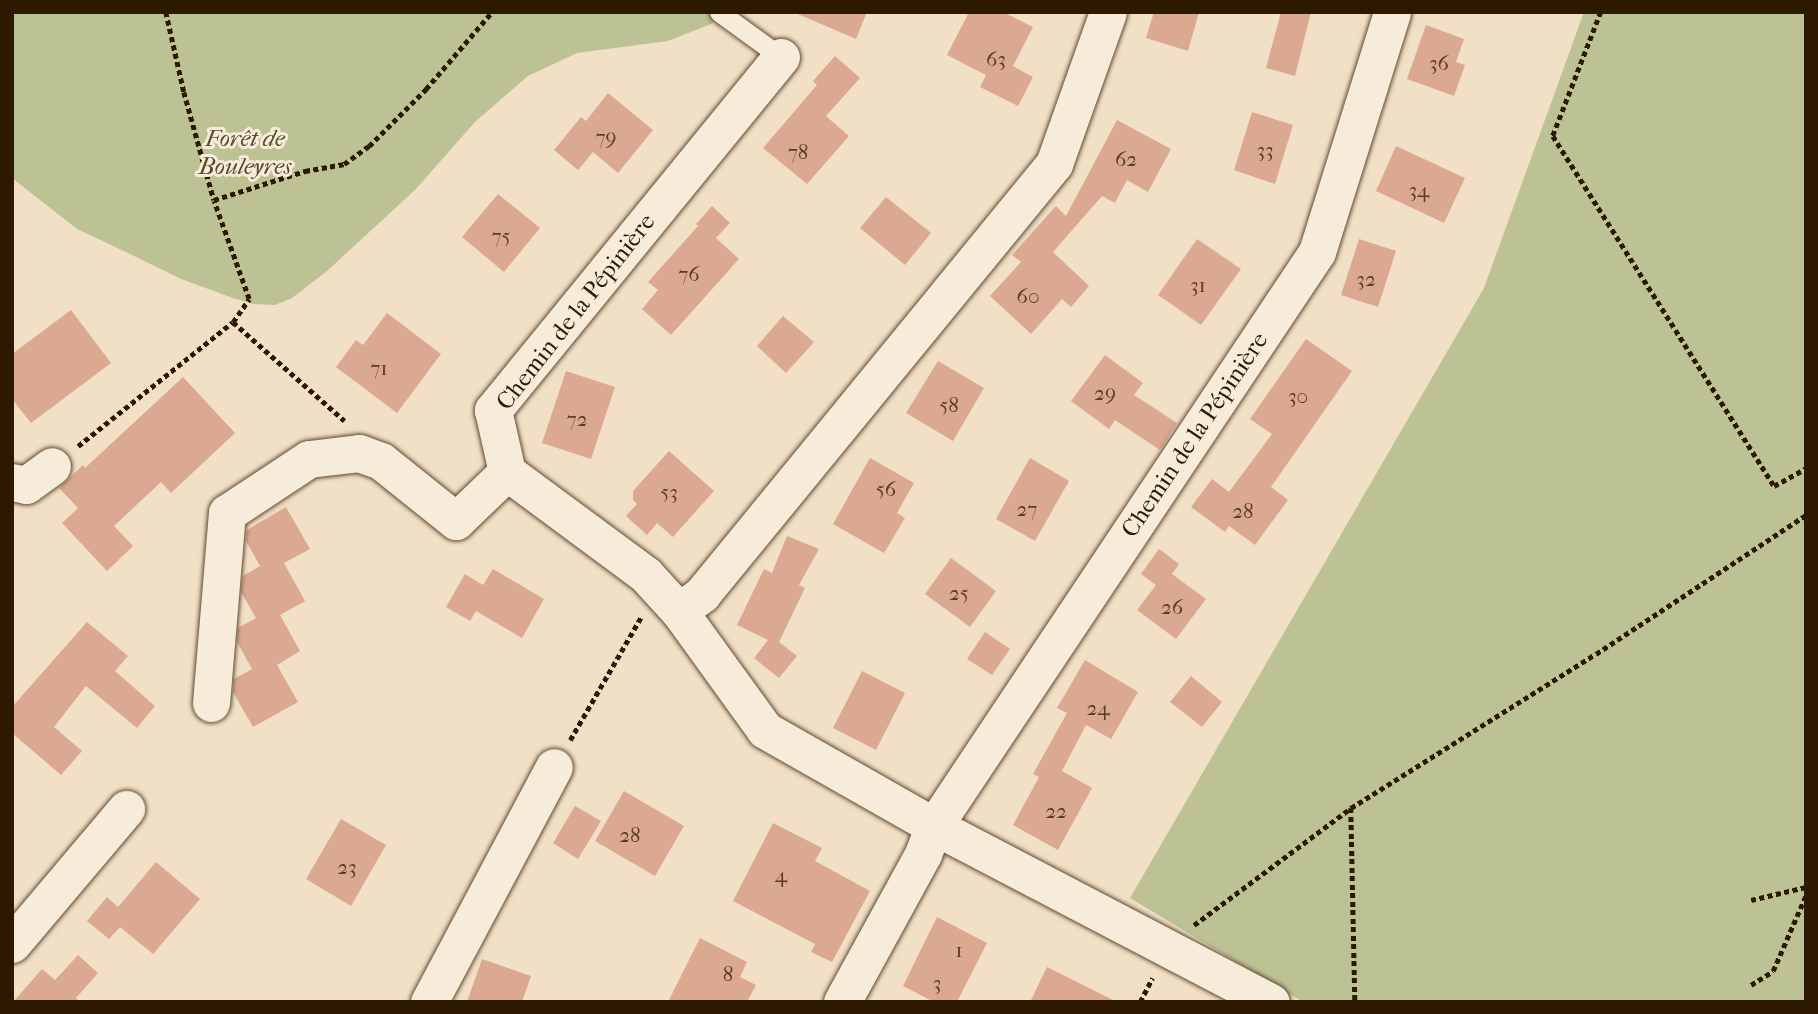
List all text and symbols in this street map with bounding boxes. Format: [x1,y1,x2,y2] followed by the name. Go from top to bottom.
[986,46,1006,72] house number: 63
[1429,50,1449,76] house number: 36
[595,124,617,150] house number: 79
[199,125,291,181] park label: Forêt de Bouleyres
[1256,137,1274,163] house number: 33
[788,139,808,165] house number: 78
[1115,146,1137,172] house number: 62
[1408,177,1430,203] house number: 34
[490,208,662,416] street label: Chemin de la Pépinière
[491,223,511,249] house number: 75
[678,261,700,287] house number: 76
[1356,266,1376,292] house number: 32
[1190,272,1206,298] house number: 31
[1017,283,1039,309] house number: 60
[1116,327,1274,543] street label: Chemin de la Pépinière
[370,355,388,381] house number: 71
[1094,380,1116,406] house number: 29
[1288,383,1308,409] house number: 30
[939,392,959,418] house number: 58
[567,406,587,432] house number: 72
[876,476,896,502] house number: 56
[660,479,678,505] house number: 53
[1017,496,1037,522] house number: 27
[1232,498,1254,524] house number: 28
[949,580,969,606] house number: 25
[1161,594,1183,620] house number: 26
[1086,695,1110,721] house number: 24
[1045,798,1067,824] house number: 22
[619,822,641,848] house number: 28
[337,854,357,880] house number: 23
[775,862,787,888] house number: 4
[955,937,963,963] house number: 1
[723,961,733,987] house number: 8
[933,970,941,996] house number: 3

